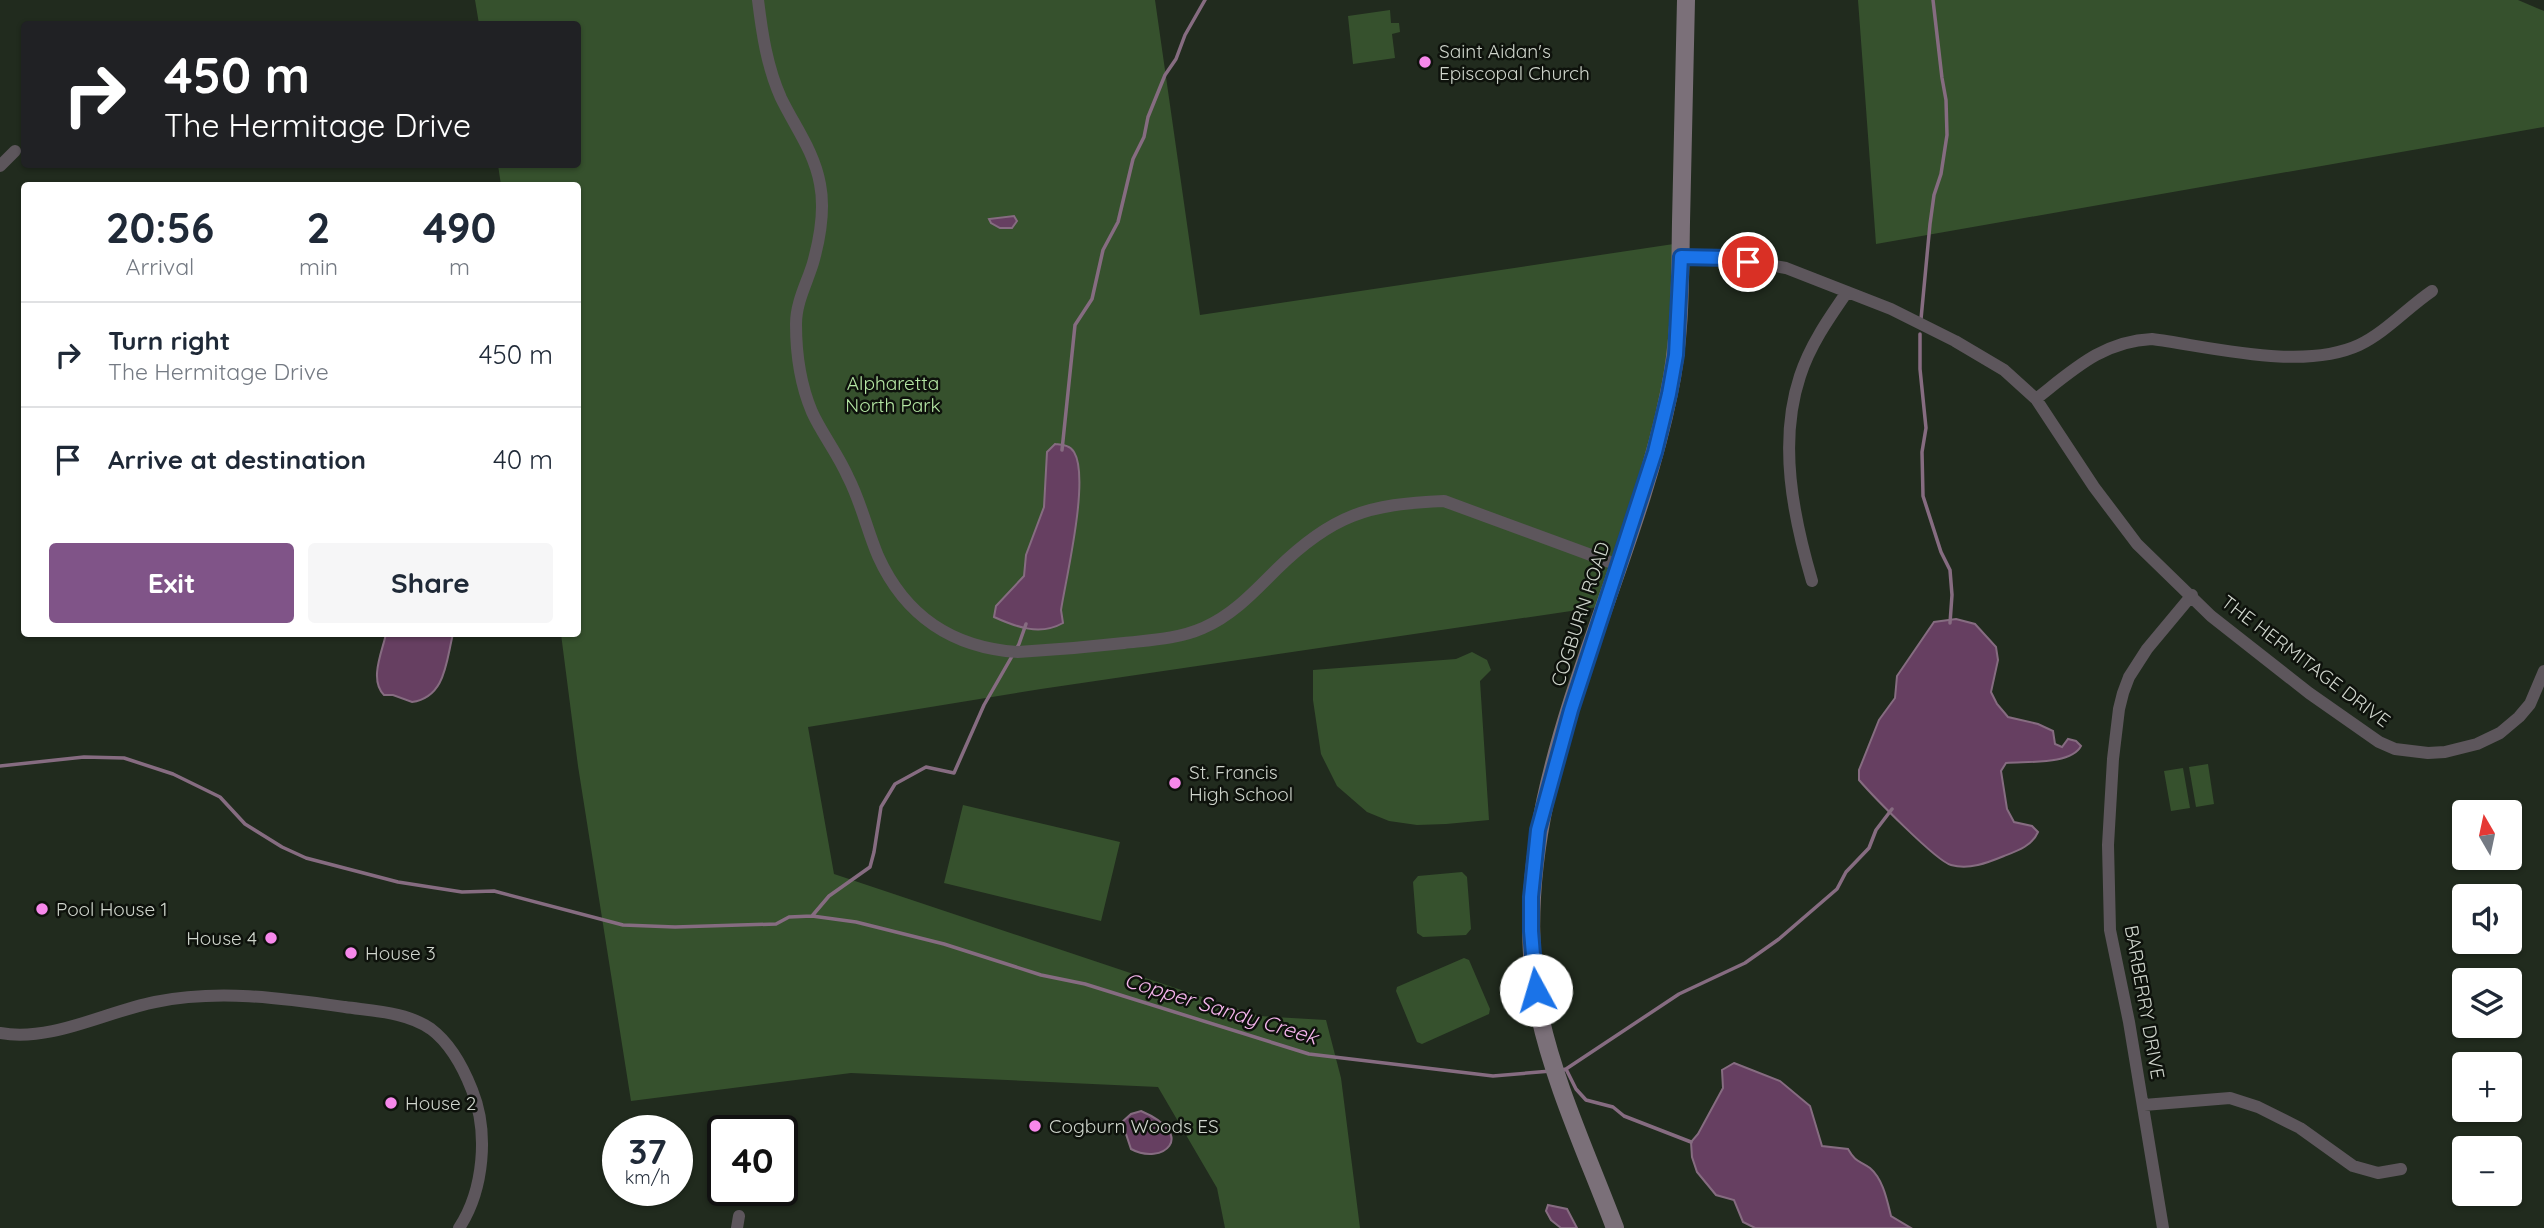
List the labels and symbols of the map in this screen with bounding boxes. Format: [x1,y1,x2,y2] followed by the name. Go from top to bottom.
[1439,39,1590,85] place label: Saint Aidan's Episcopal Church
[1417,54,1433,70] marker: Saint Aidan's Episcopal Church
[1718,232,1778,292] pin
[845,371,941,417] park label: Alpharetta North Park
[1545,539,1615,689] street label: COGBURN ROAD
[2217,590,2395,732] street label: THE HERMITAGE DRIVE
[1189,760,1293,806] place label: St. Francis High School
[1167,775,1183,791] marker: St. Francis High School
[2452,800,2522,870] north arrow
[56,897,167,921] place label: Pool House 1
[34,901,50,917] marker: Pool House 1
[2120,923,2170,1081] street label: BARBERRY DRIVE
[186,926,257,950] place label: House 4
[263,930,279,946] marker: House 4
[365,941,436,965] place label: House 3
[343,945,359,961] marker: House 3
[1499,953,1573,1027] position arrow
[1121,966,1323,1050] water label: Copper Sandy Creek
[405,1091,476,1115] place label: House 2
[383,1095,399,1111] marker: House 2
[1049,1114,1219,1138] place label: Cogburn Woods ES
[707,1115,798,1206] speed limit sign: 40
[1027,1118,1043,1134] marker: Cogburn Woods ES

